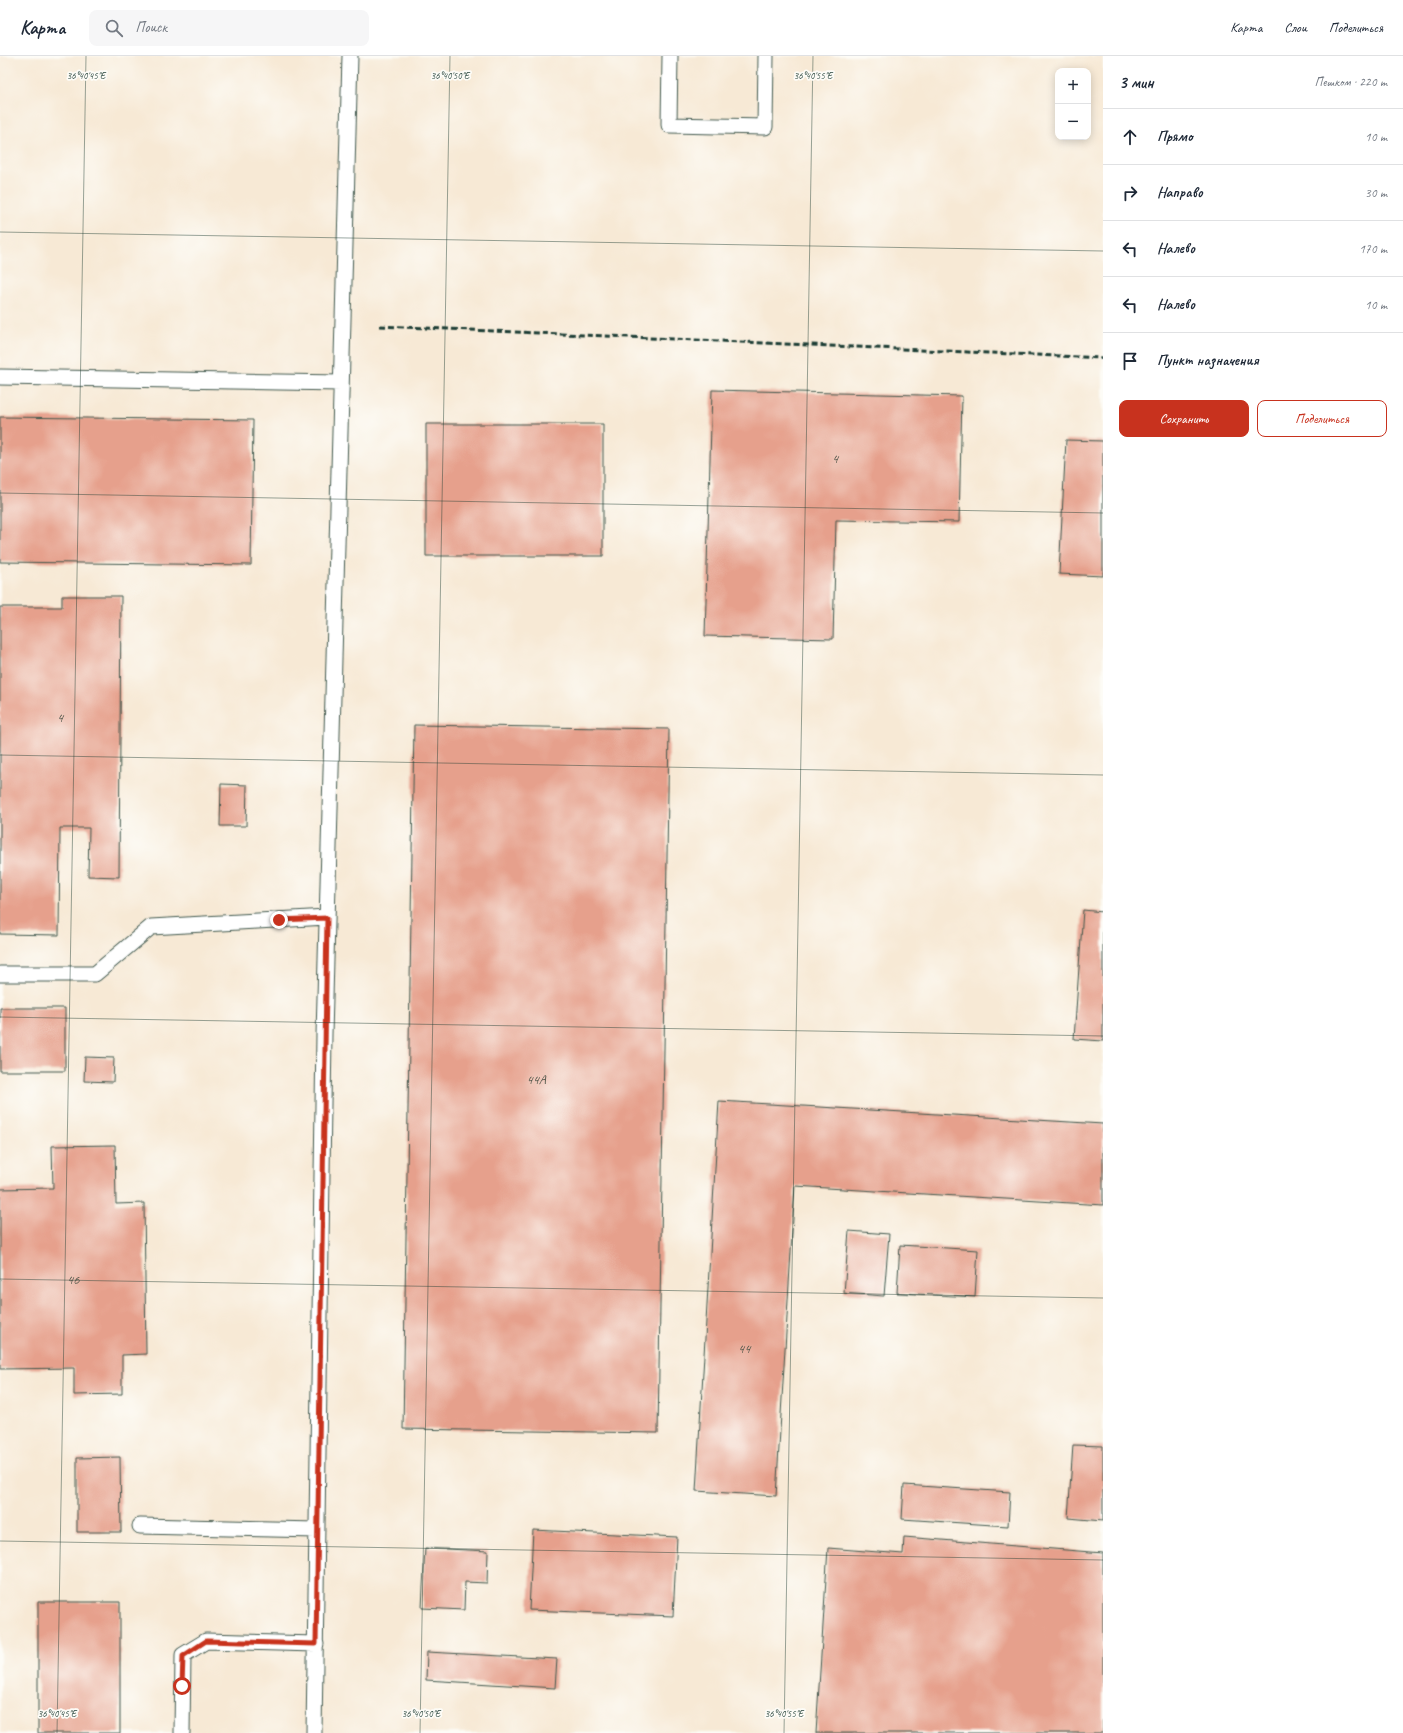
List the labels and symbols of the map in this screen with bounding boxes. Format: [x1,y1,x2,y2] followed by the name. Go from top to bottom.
[67,69,107,82] text: 36°40'45"E
[431,69,471,82] text: 36°40'50"E
[794,69,834,82] text: 36°40'55"E
[832,450,840,467] house number: 4
[57,709,65,726] house number: 4
[270,911,288,929] route end
[526,1071,547,1088] house number: 44А
[67,1271,80,1288] house number: 46
[738,1340,752,1357] house number: 44
[173,1677,191,1695] route start
[38,1707,78,1720] text: 36°40'45"E
[402,1707,442,1720] text: 36°40'50"E
[765,1707,805,1720] text: 36°40'55"E

